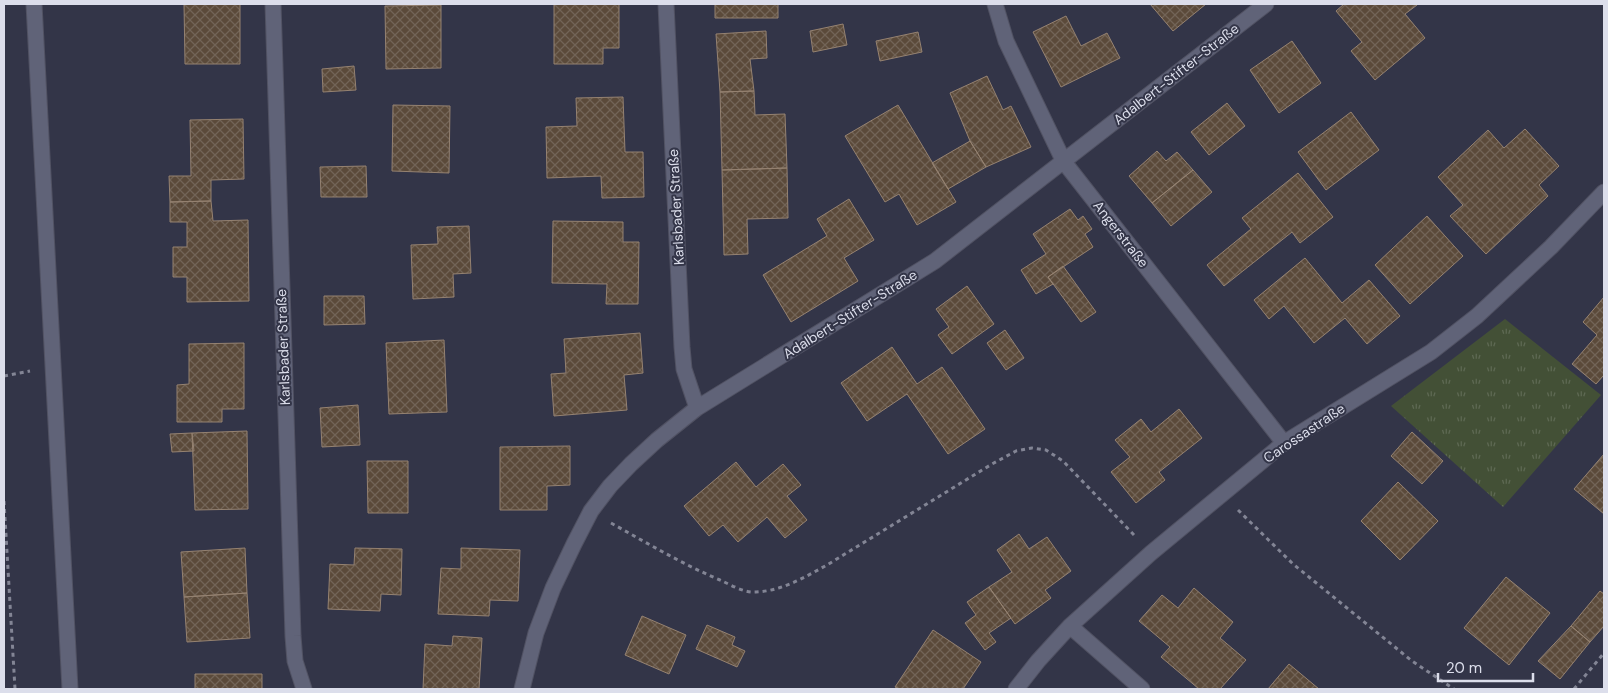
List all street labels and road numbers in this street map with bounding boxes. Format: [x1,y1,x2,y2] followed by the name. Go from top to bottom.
[1110,19,1242,129] street label: Adalbert-Stifter-Straße
[664,148,688,266] street label: Karlsbader Straße
[1089,197,1153,271] street label: Angerstraße
[780,265,920,363] street label: Adalbert-Stifter-Straße
[272,289,294,405] street label: Karlsbader Straße
[1260,399,1348,467] street label: Carossastraße

